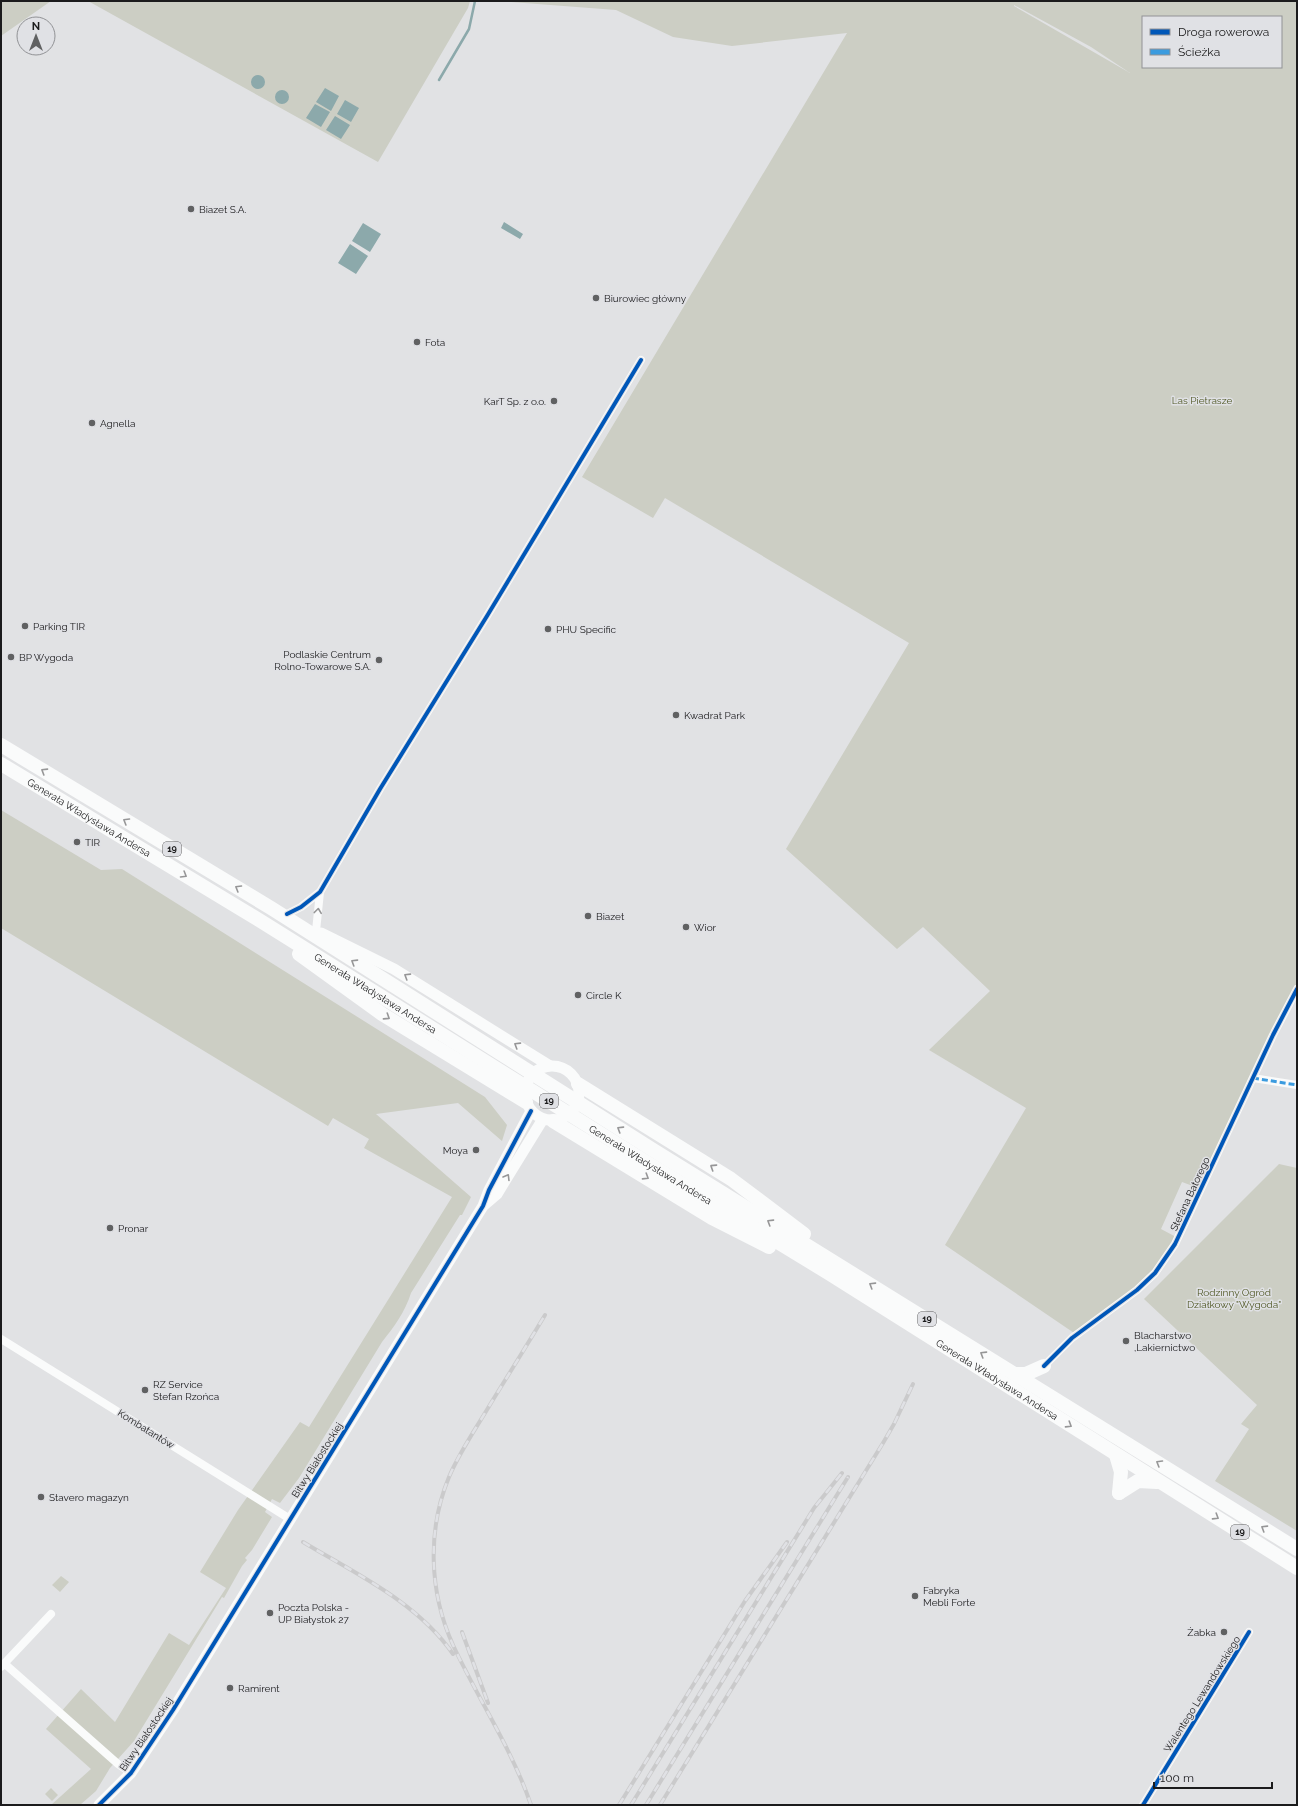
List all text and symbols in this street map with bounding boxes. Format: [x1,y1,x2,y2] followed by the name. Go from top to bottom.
[16,16,56,56] north arrow
[1142,16,1282,68] legend
[32,20,40,33] text: N
[1178,25,1269,39] text: Droga rowerowa
[1178,45,1220,59] text: Ścieżka
[186,204,196,214] marker: Biazet S.A.
[199,204,247,215] place label: Biazet S.A.
[591,293,601,303] marker: Biurowiec główny
[604,293,687,304] place label: Biurowiec główny
[412,337,422,347] marker: Fota
[425,337,445,348] place label: Fota
[1172,395,1232,406] park label: Las Pietrasze
[484,396,546,407] place label: KarT Sp. z o.o.
[549,396,559,406] marker: KarT Sp. z o.o.
[87,418,97,428] marker: Agnella
[100,418,135,429] place label: Agnella
[20,621,30,631] marker: Parking TIR
[33,621,85,632] place label: Parking TIR
[543,624,553,634] marker: PHU Specific
[556,624,617,635] place label: PHU Specific
[274,649,371,672] place label: Podlaskie Centrum Rolno-Towarowe S.A.
[6,652,16,662] marker: BP Wygoda
[19,652,73,663] place label: BP Wygoda
[374,655,384,665] marker: Podlaskie Centrum Rolno-Towarowe S.A.
[671,710,681,720] marker: Kwadrat Park
[684,710,746,721] place label: Kwadrat Park
[41,768,48,776] one-way arrow
[26,776,153,859] street label: Generała Władysława Andersa
[123,819,130,826] one-way arrow
[72,837,82,847] marker: TIR
[85,837,101,848] place label: TIR
[163,842,181,856] road number: 19
[180,870,187,877] one-way arrow
[235,886,242,893] one-way arrow
[313,908,322,914] one-way arrow
[583,911,593,921] marker: Biazet
[596,911,625,922] place label: Biazet
[681,922,691,932] marker: Wior
[694,922,717,933] place label: Wior
[312,951,439,1035] street label: Generała Władysława Andersa
[351,959,358,967] one-way arrow
[404,974,411,981] one-way arrow
[573,990,583,1000] marker: Circle K
[586,990,622,1001] place label: Circle K
[383,1012,390,1020] one-way arrow
[514,1042,521,1050] one-way arrow
[540,1094,558,1108] road number: 19
[587,1122,714,1206] street label: Generała Władysława Andersa
[617,1127,624,1134] one-way arrow
[443,1145,468,1156] place label: Moya
[471,1145,481,1155] marker: Moya
[1168,1155,1212,1233] street label: Stefana Batorego
[710,1165,717,1172] one-way arrow
[642,1173,649,1180] one-way arrow
[503,1174,510,1181] one-way arrow
[767,1220,774,1227] one-way arrow
[105,1223,115,1233] marker: Pronar
[118,1223,149,1234] place label: Pronar
[869,1283,876,1290] one-way arrow
[1187,1287,1281,1310] park label: Rodzinny Ogród Działkowy "Wygoda"
[918,1312,936,1326] road number: 19
[1134,1330,1195,1353] place label: Blacharstwo ,Lakiernictwo
[1121,1336,1131,1346] marker: Blacharstwo ,Lakiernictwo
[934,1337,1060,1422] street label: Generała Władysława Andersa
[980,1351,987,1358] one-way arrow
[153,1379,219,1402] place label: RZ Service Stefan Rzońca
[140,1385,150,1395] marker: RZ Service Stefan Rzońca
[116,1407,176,1451] street label: Kombatantów
[289,1420,345,1500] street label: Bitwy Białostockiej
[1065,1420,1072,1428] one-way arrow
[1156,1461,1163,1468] one-way arrow
[36,1492,46,1502] marker: Stavero magazyn
[49,1492,129,1503] place label: Stavero magazyn
[1212,1513,1219,1520] one-way arrow
[1231,1525,1249,1539] road number: 19
[1261,1526,1268,1533] one-way arrow
[923,1585,975,1608] place label: Fabryka Mebli Forte
[910,1591,920,1601] marker: Fabryka Mebli Forte
[278,1602,349,1625] place label: Poczta Polska - UP Białystok 27
[265,1608,275,1618] marker: Poczta Polska - UP Białystok 27
[1187,1627,1216,1638] place label: Żabka
[1219,1627,1229,1637] marker: Żabka
[1162,1634,1242,1754] street label: Walentego Lewandowskiego
[225,1683,235,1693] marker: Ramirent
[238,1683,280,1694] place label: Ramirent
[117,1695,175,1773] street label: Bitwy Białostockiej
[1154,1764,1272,1790] scale bar
[1160,1771,1194,1785] text: 100 m

